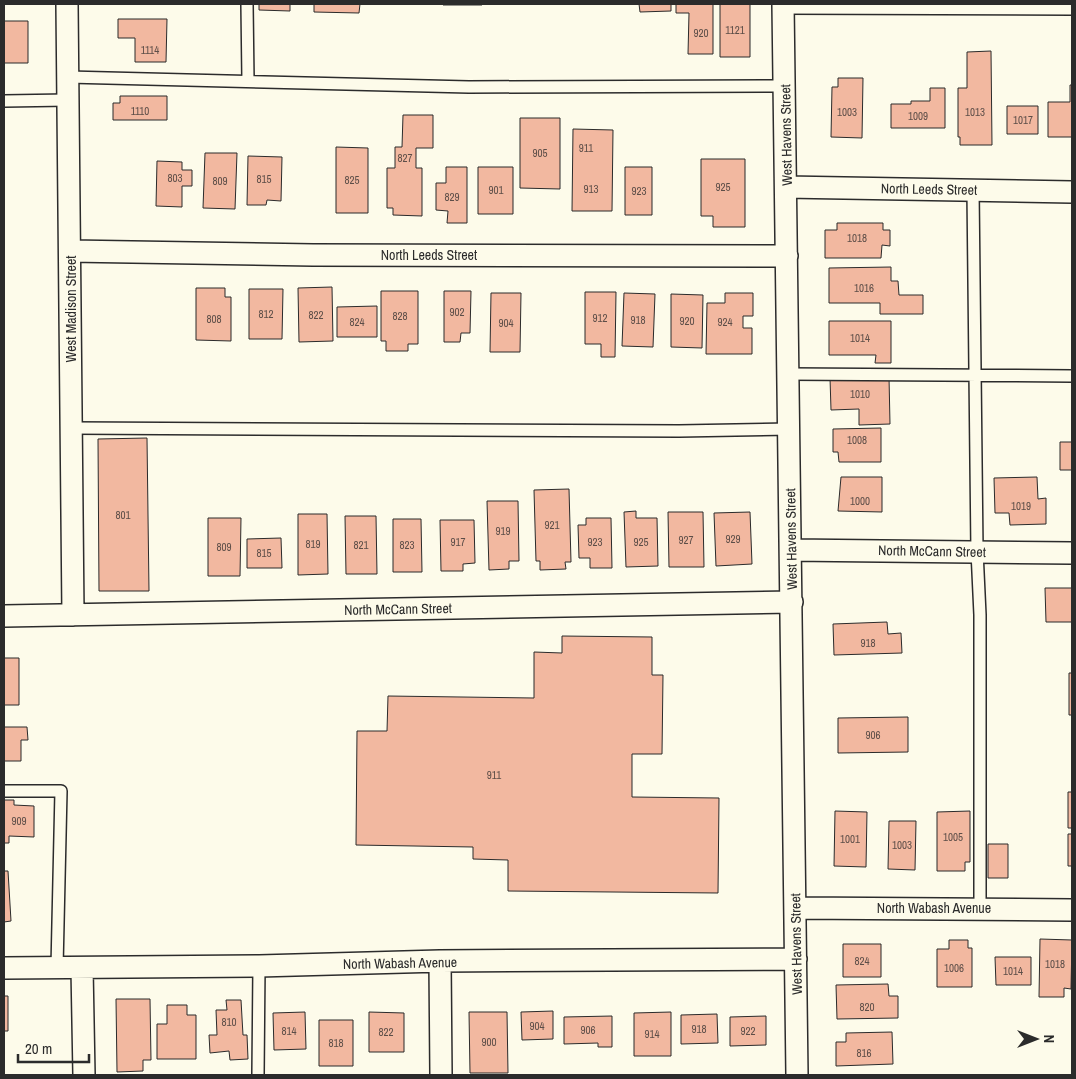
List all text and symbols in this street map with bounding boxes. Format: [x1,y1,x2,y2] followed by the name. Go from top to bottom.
[725,23,745,37] house number: 1121
[693,26,709,40] house number: 920
[141,43,159,57] house number: 1114
[776,84,796,186] street label: West Havens Street
[131,104,149,118] house number: 1110
[837,105,857,119] house number: 1003
[965,105,985,119] house number: 1013
[908,109,928,123] house number: 1009
[1013,113,1033,127] house number: 1017
[579,141,593,155] house number: 911
[532,146,548,160] house number: 905
[397,151,413,165] house number: 827
[167,171,183,185] house number: 803
[256,172,272,186] house number: 815
[344,173,360,187] house number: 825
[212,174,228,188] house number: 809
[881,179,977,199] street label: North Leeds Street
[715,180,731,194] house number: 925
[583,182,599,196] house number: 913
[488,183,504,197] house number: 901
[631,184,647,198] house number: 923
[444,190,460,204] house number: 829
[847,231,867,245] house number: 1018
[381,246,477,264] street label: North Leeds Street
[62,255,80,363] street label: West Madison Street
[854,281,874,295] house number: 1016
[449,305,465,319] house number: 902
[258,307,274,321] house number: 812
[308,308,324,322] house number: 822
[392,309,408,323] house number: 828
[592,311,608,325] house number: 912
[206,312,222,326] house number: 808
[630,313,646,327] house number: 918
[679,314,695,328] house number: 920
[349,315,365,329] house number: 824
[717,315,733,329] house number: 924
[498,316,514,330] house number: 904
[850,331,870,345] house number: 1014
[850,387,870,401] house number: 1010
[847,433,867,447] house number: 1008
[781,488,801,590] street label: West Havens Street
[850,494,870,508] house number: 1000
[1011,499,1031,513] house number: 1019
[115,508,131,522] house number: 801
[544,518,560,532] house number: 921
[495,524,511,538] house number: 919
[725,532,741,546] house number: 929
[678,533,694,547] house number: 927
[450,535,466,549] house number: 917
[587,535,603,549] house number: 923
[633,535,649,549] house number: 925
[305,537,321,551] house number: 819
[353,538,369,552] house number: 821
[399,538,415,552] house number: 823
[216,540,232,554] house number: 809
[878,541,986,561] street label: North McCann Street
[256,546,272,560] house number: 815
[344,599,452,619] street label: North McCann Street
[860,636,876,650] house number: 918
[865,728,881,742] house number: 906
[487,768,501,782] house number: 911
[11,814,27,828] house number: 909
[943,830,963,844] house number: 1005
[840,832,860,846] house number: 1001
[892,838,912,852] house number: 1003
[786,893,806,995] street label: West Havens Street
[877,899,991,917] street label: North Wabash Avenue
[343,953,457,973] street label: North Wabash Avenue
[854,954,870,968] house number: 824
[1045,957,1065,971] house number: 1018
[944,961,964,975] house number: 1006
[1003,964,1023,978] house number: 1014
[859,1000,875,1014] house number: 820
[1011,1014,1061,1064] north arrow
[221,1015,237,1029] house number: 810
[529,1019,545,1033] house number: 904
[691,1022,707,1036] house number: 918
[580,1023,596,1037] house number: 906
[281,1024,297,1038] house number: 814
[740,1024,756,1038] house number: 922
[378,1025,394,1039] house number: 822
[644,1027,660,1041] house number: 914
[18,1032,89,1064] scale bar
[481,1035,497,1049] house number: 900
[1040,1035,1058,1043] text: N
[328,1036,344,1050] house number: 818
[25,1038,52,1059] text: 20 m
[856,1046,872,1060] house number: 816

